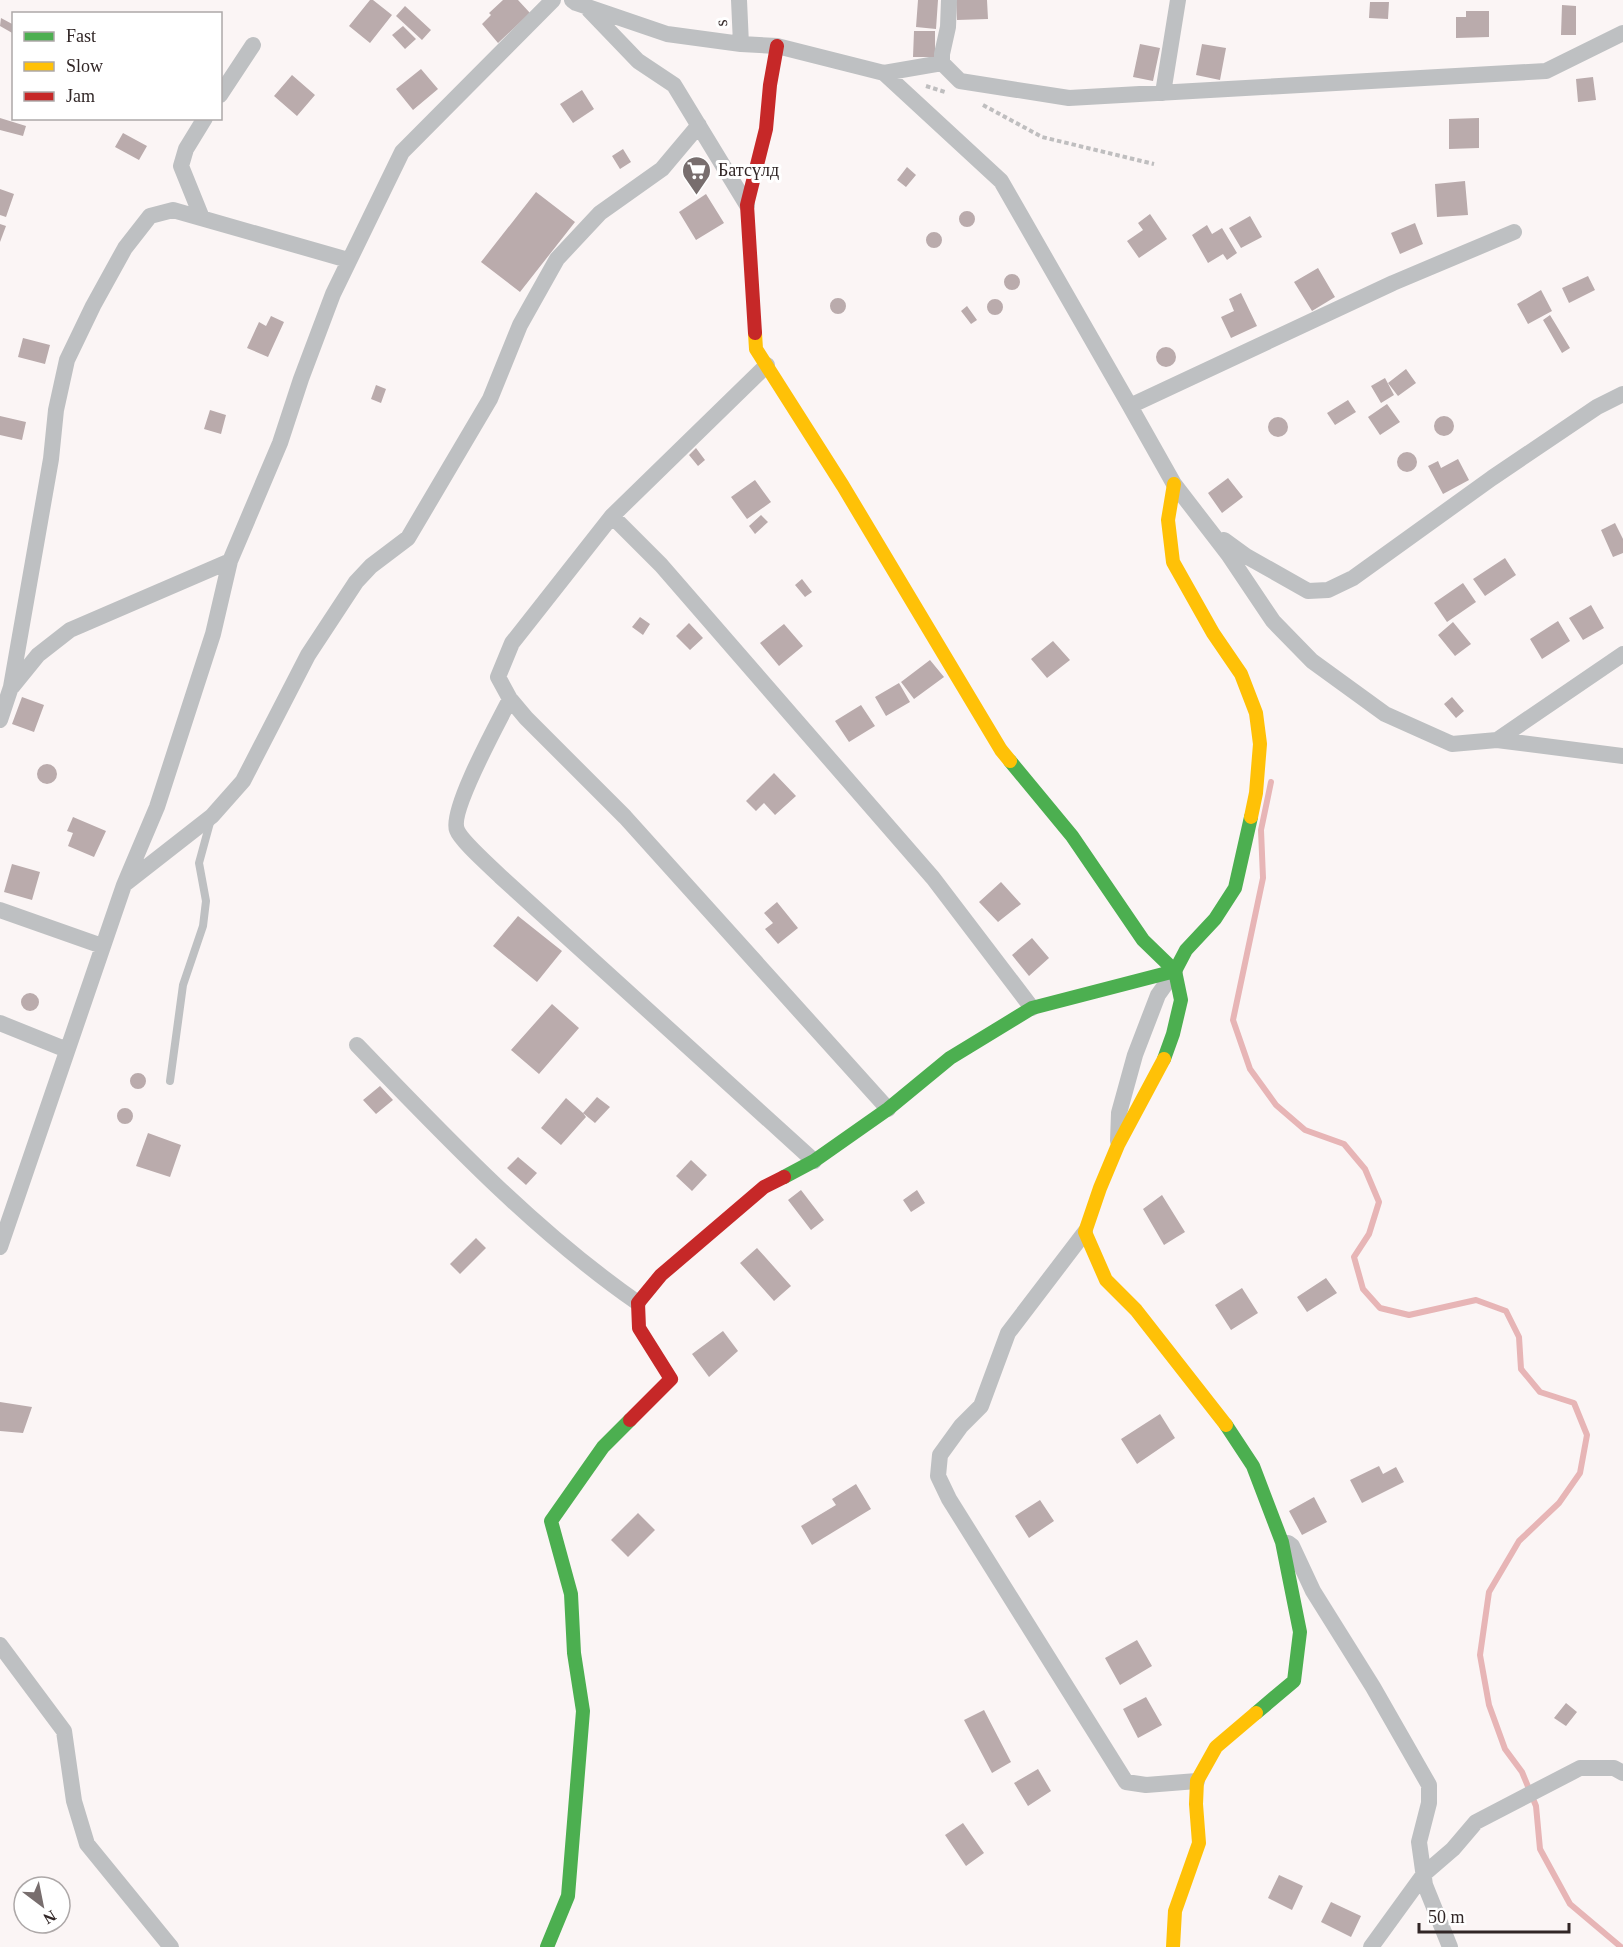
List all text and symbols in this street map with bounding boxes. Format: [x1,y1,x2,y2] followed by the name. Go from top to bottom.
[12,12,222,120] legend
[711,19,731,27] street label: s
[66,26,96,46] text: Fast
[66,56,103,76] text: Slow
[66,86,95,106] text: Jam
[681,154,713,196] supermarket icon: Батсүлд
[718,160,779,180] place label: Батсүлд
[12,1875,72,1935] north arrow
[1419,1896,1569,1934] scale bar
[40,1907,59,1928] text: N
[1428,1907,1465,1927] text: 50 m

